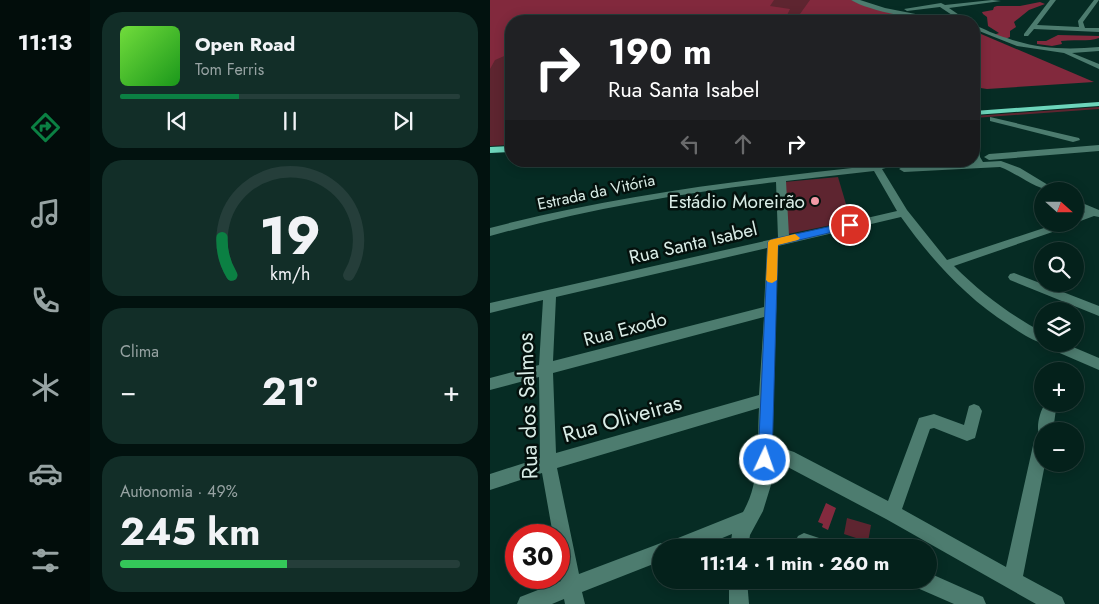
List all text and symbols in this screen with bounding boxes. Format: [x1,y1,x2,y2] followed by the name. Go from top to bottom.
[18,26,72,58] text: 11:13
[608,27,712,77] text: 190 m
[195,31,295,58] text: Open Road
[525,35,590,100] icon: right
[195,58,264,81] text: Tom Ferris
[608,73,759,105] text: Rua Santa Isabel
[163,107,191,135] icon: previous
[276,107,304,135] icon: pause
[389,107,417,135] icon: next
[28,110,63,145] icon: directions
[676,130,704,158] icon: left
[729,130,757,158] icon: ahead
[782,130,810,158] icon: right
[535,168,657,216] street label: Estrada da Vitória
[1034,182,1084,232] north arrow
[1034,182,1084,472] map controls
[668,188,805,215] place label: Estádio Moreirão
[809,195,821,207] marker: Estádio Moreirão
[28,196,63,231] icon: music
[259,198,321,274] text: 19
[829,204,871,246] pin
[836,211,864,239] icon: arrive
[626,215,760,271] street label: Rua Santa Isabel
[1034,242,1084,292] button: search
[270,261,310,287] text: km/h
[28,283,63,318] icon: phone
[1034,302,1084,352] button: layers
[580,305,670,353] street label: Rua Exodo
[508,332,546,480] street label: Rua dos Salmos
[120,340,159,363] text: Clima
[1034,362,1084,412] button: +
[262,364,317,419] text: 21°
[28,370,63,405] icon: climate
[120,371,137,412] text: −
[443,371,460,412] text: +
[559,386,685,450] street label: Rua Oliveiras
[1034,422,1084,472] button: −
[738,433,790,485] position arrow
[28,456,63,491] icon: car
[120,480,238,503] text: Autonomia · 49%
[120,504,260,559] text: 245 km
[505,524,570,589] speed limit sign: 30
[28,543,63,578] icon: filters
[700,550,889,577] text: 11:14 · 1 min · 260 m

